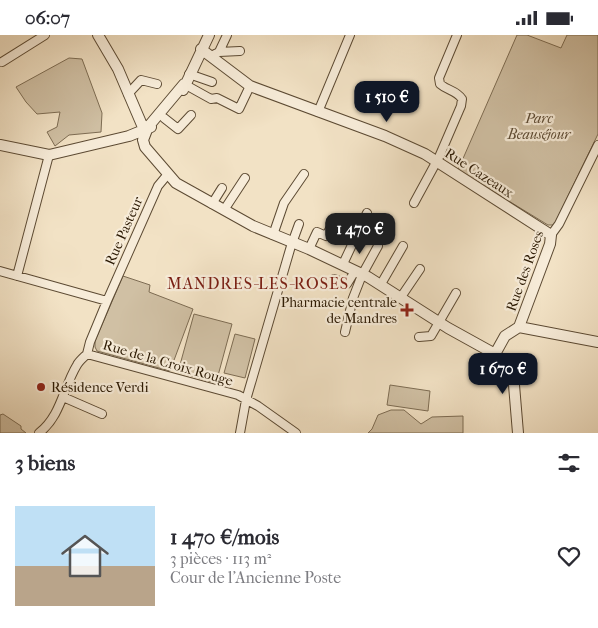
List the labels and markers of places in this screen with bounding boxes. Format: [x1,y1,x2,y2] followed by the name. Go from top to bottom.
[341,81,433,123] pin: 1 510 €
[314,213,406,255] pin: 1 470 €
[281,294,397,327] place label: Pharmacie centrale de Mandres
[401,304,413,316] marker: Pharmacie centrale de Mandres
[457,353,549,395] pin: 1 670 €
[51,379,149,396] place label: Résidence Verdi
[35,381,47,393] marker: Résidence Verdi

